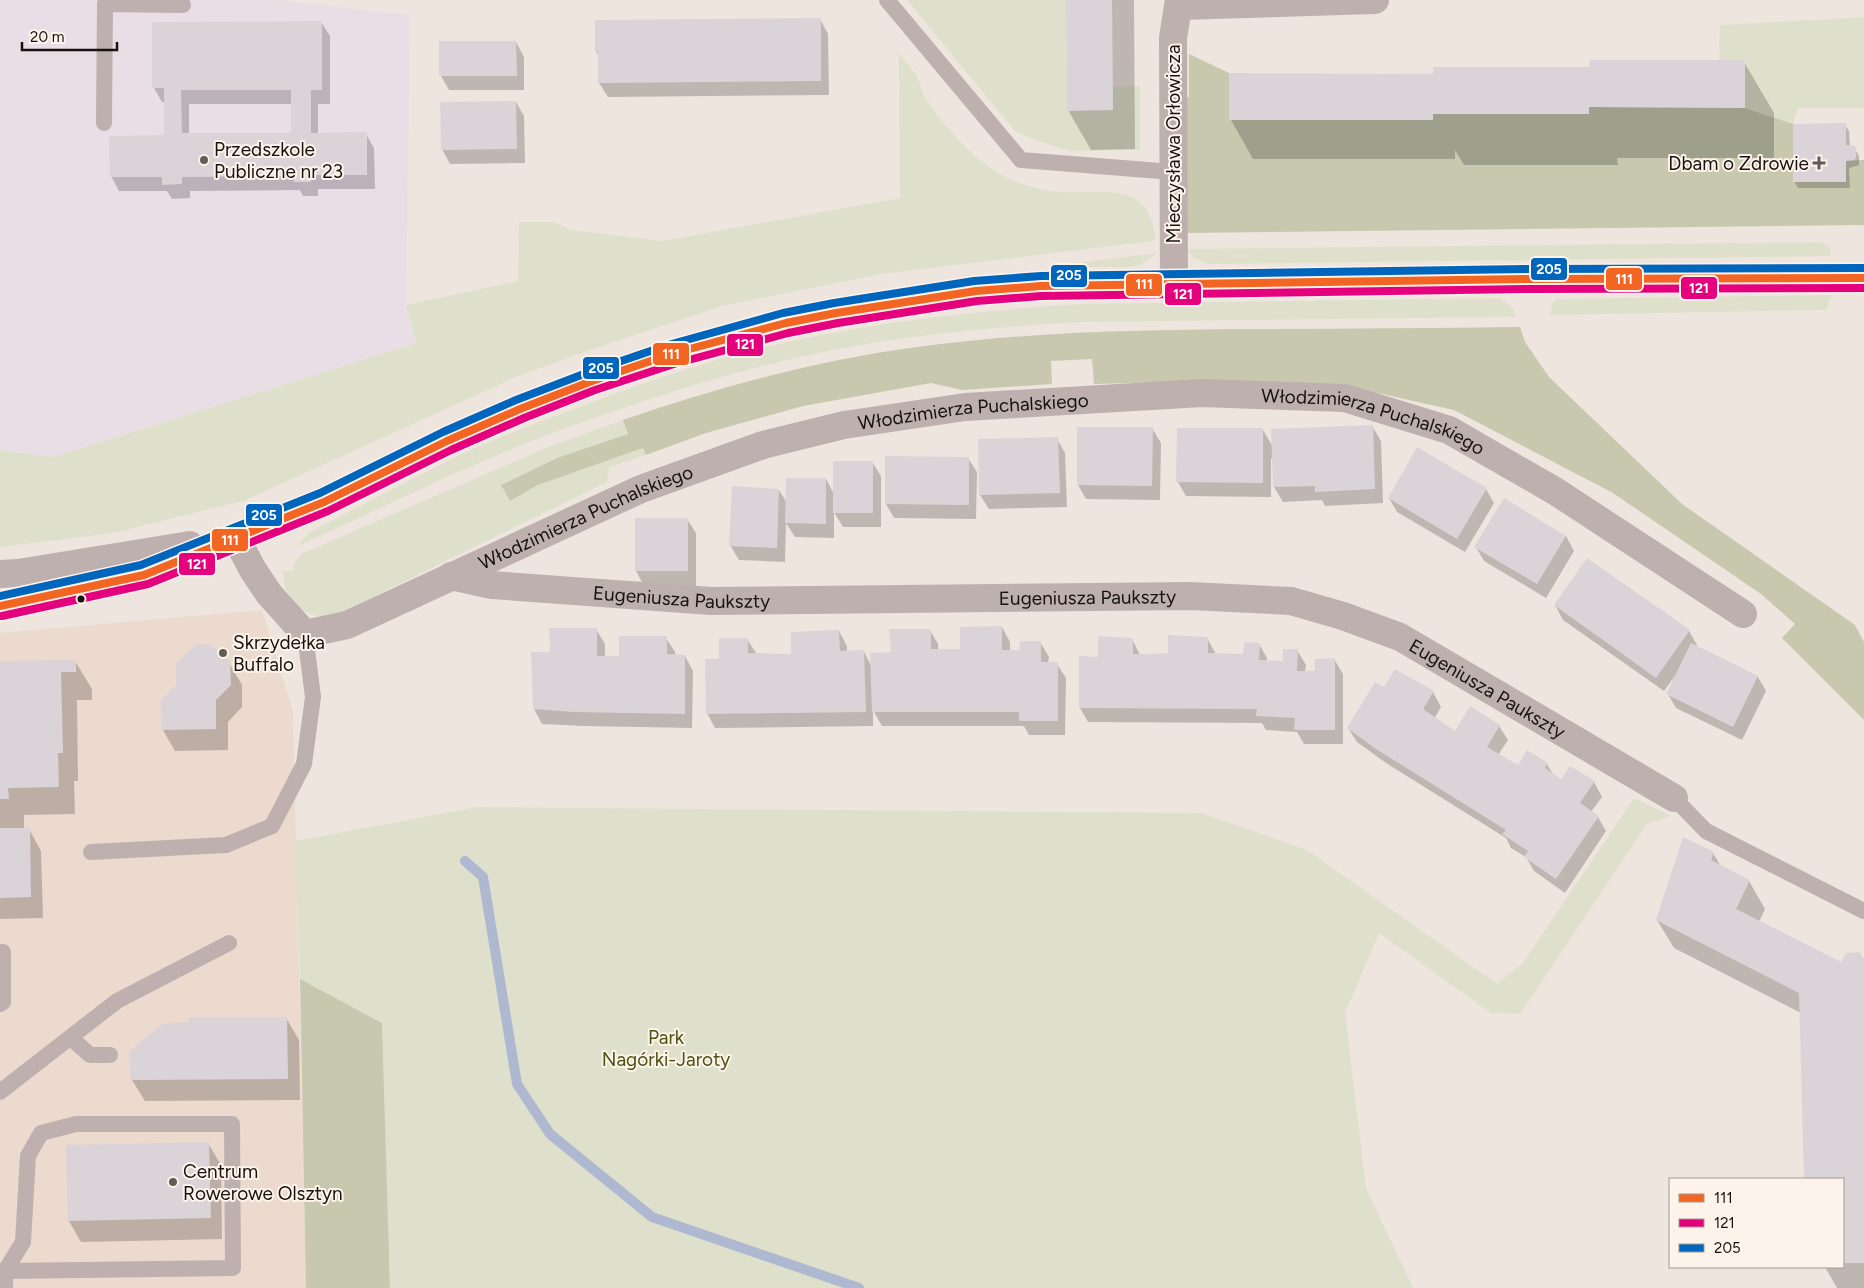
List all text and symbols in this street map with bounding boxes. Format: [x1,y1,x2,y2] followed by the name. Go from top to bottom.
[22,20,118,52] scale bar
[30,28,64,46] text: 20 m
[1162,44,1185,244] street label: Mieczysława Orłowicza
[214,138,343,183] place label: Przedszkole Publiczne nr 23
[1668,152,1809,175] place label: Dbam o Zdrowie
[198,154,210,166] marker: Przedszkole Publiczne nr 23
[1813,157,1825,169] marker: Dbam o Zdrowie
[1530,257,1568,281] line badge: 205
[1536,261,1562,278] text: 205
[1050,264,1088,288] line badge: 205
[1056,267,1082,284] text: 205
[1605,267,1643,291] line badge: 111
[1615,271,1633,288] text: 111
[1125,273,1163,297] line badge: 111
[1135,276,1153,293] text: 111
[1680,276,1718,300] line badge: 121
[1689,280,1709,297] text: 121
[1164,282,1202,306] line badge: 121
[1173,286,1193,303] text: 121
[726,333,764,357] line badge: 121
[735,336,755,353] text: 121
[652,342,690,366] line badge: 111
[662,346,680,363] text: 111
[582,356,620,380] line badge: 205
[588,360,614,377] text: 205
[1261,384,1489,460] street label: Włodzimierza Puchalskiego
[856,388,1089,434] street label: Włodzimierza Puchalskiego
[475,460,696,574] street label: Włodzimierza Puchalskiego
[245,503,283,527] line badge: 205
[251,507,277,524] text: 205
[211,528,249,552] line badge: 111
[221,532,239,549] text: 111
[178,552,216,576] line badge: 121
[187,556,207,573] text: 121
[592,581,770,613] street label: Eugeniusza Paukszty
[999,585,1176,609] street label: Eugeniusza Paukszty
[76,594,86,604] unlabelled marker
[233,631,325,676] place label: Skrzydełka Buffalo
[1405,634,1570,743] street label: Eugeniusza Paukszty
[217,647,229,659] marker: Skrzydełka Buffalo
[602,1026,730,1071] park label: Park Nagórki-Jaroty
[183,1160,343,1205] place label: Centrum Rowerowe Olsztyn
[167,1176,179,1188] marker: Centrum Rowerowe Olsztyn
[1669,1178,1844,1268] legend
[1714,1189,1733,1207] text: 111
[1714,1214,1735,1232] text: 121
[1714,1239,1741,1257] text: 205

